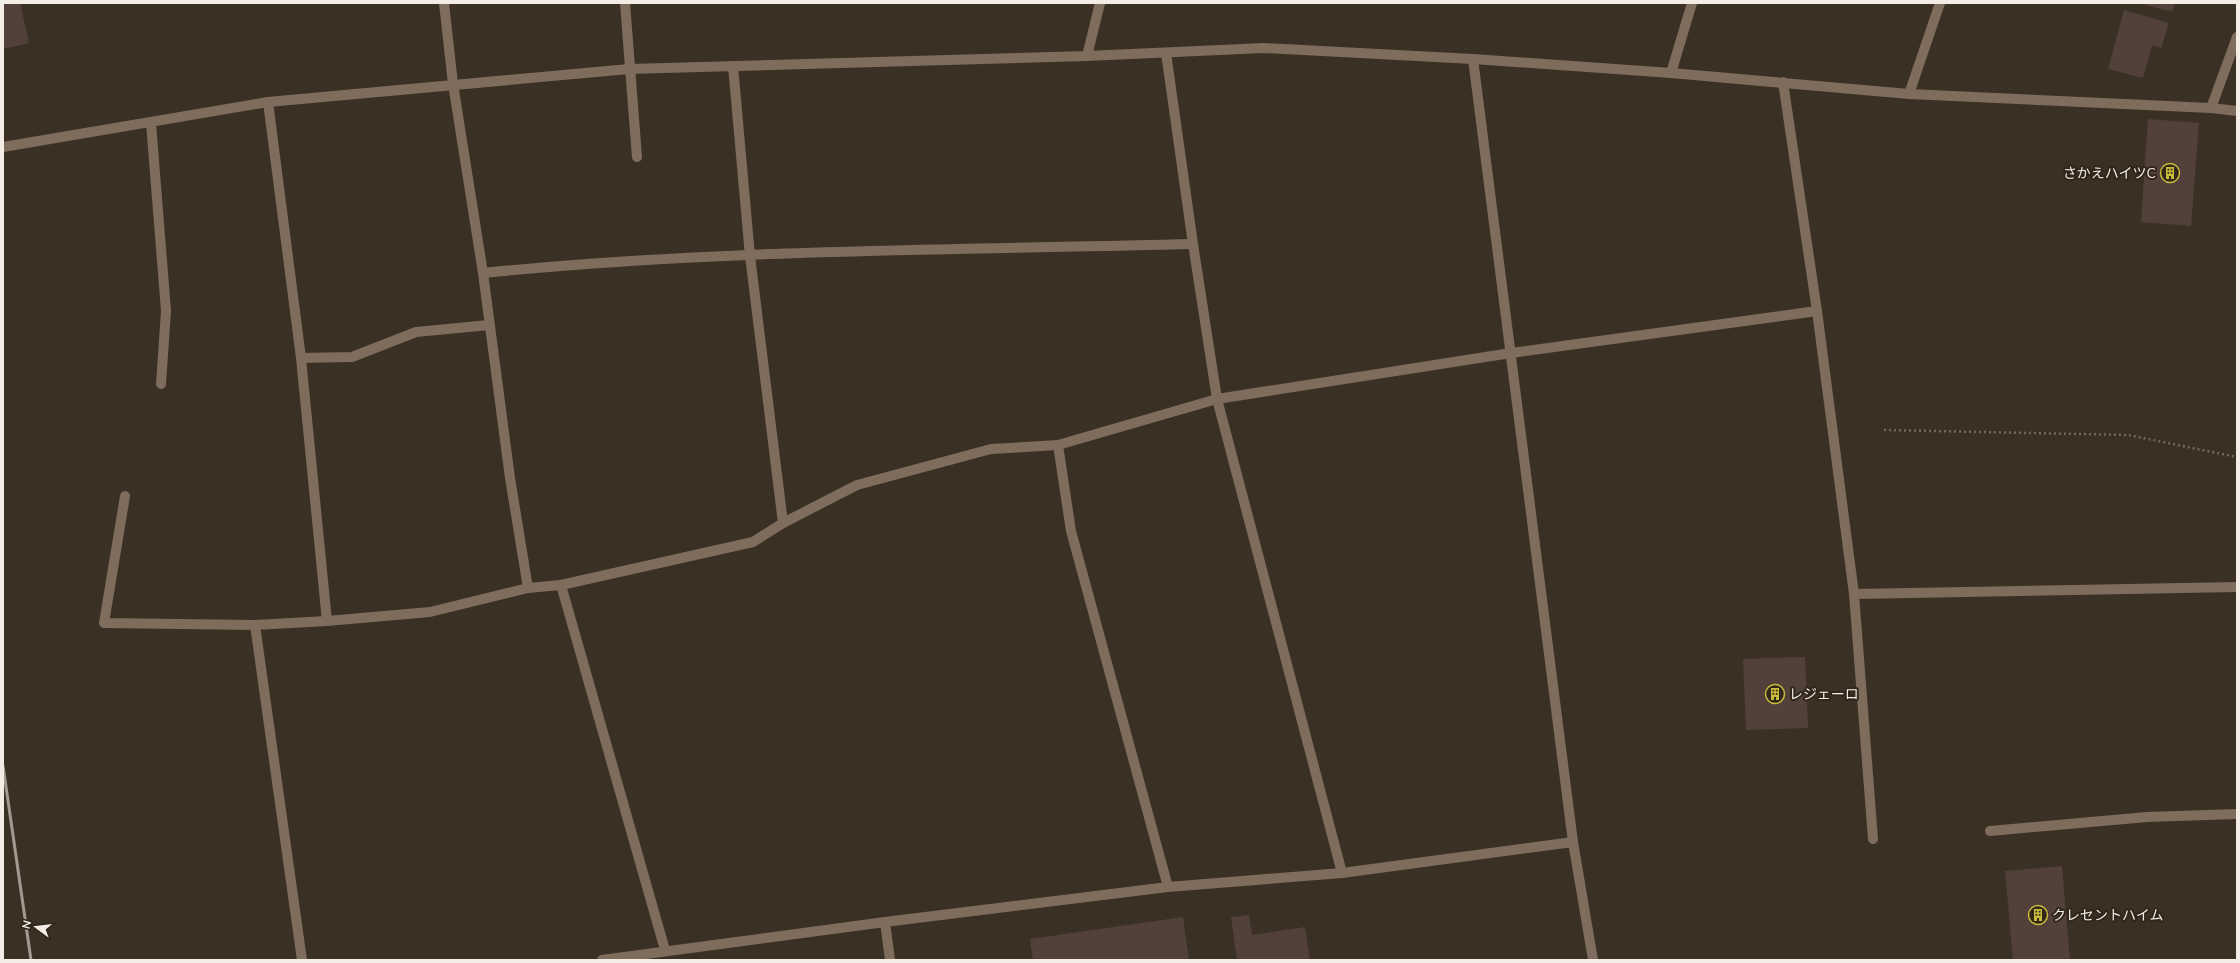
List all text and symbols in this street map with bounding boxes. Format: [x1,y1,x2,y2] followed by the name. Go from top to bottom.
[2159,162,2181,184] building icon: さかえハイツC
[2063,164,2156,183] place label: さかえハイツC
[1764,683,1786,705] building icon: レジェーロ
[1789,685,1859,704] place label: レジェーロ
[2027,904,2049,926] building icon: クレセントハイム
[2052,906,2163,925] place label: クレセントハイム
[16,907,56,947] north arrow
[19,919,35,930] text: N

